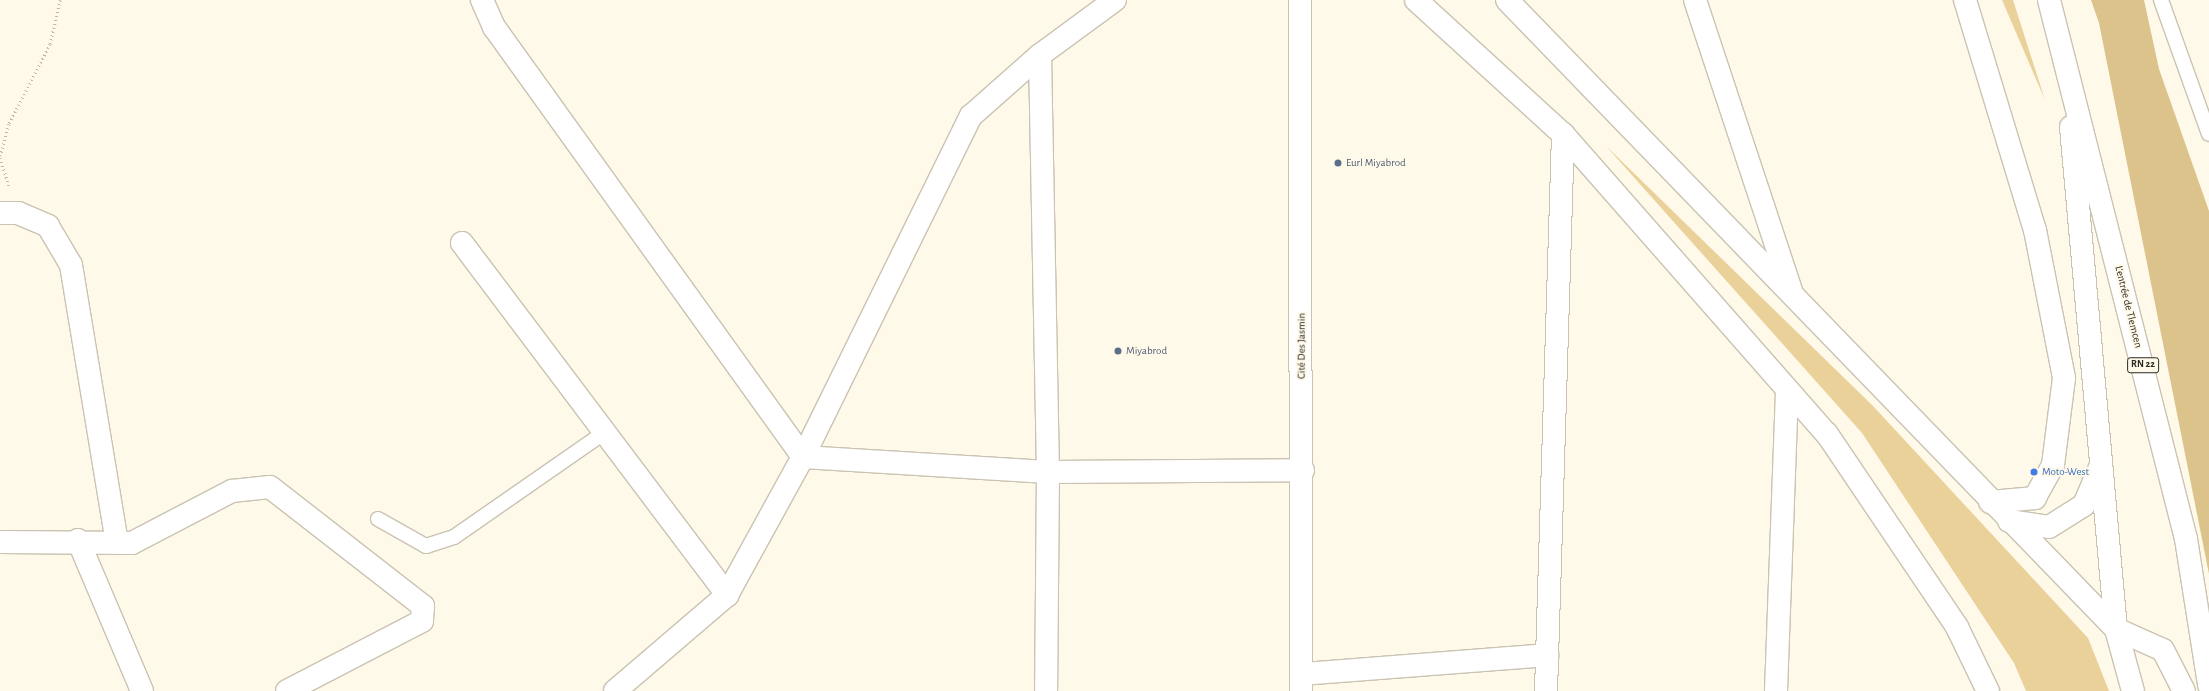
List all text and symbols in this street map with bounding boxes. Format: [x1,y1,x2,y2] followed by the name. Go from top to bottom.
[1346,156,1406,170] place label: Eurl Miyabrod
[1333,158,1343,168] marker: Eurl Miyabrod
[2111,265,2145,349] street label: L'entrée de Tlemcen
[1295,313,1309,379] street label: Cité Des Jasmin
[1126,344,1167,358] place label: Miyabrod
[1113,346,1123,356] marker: Miyabrod
[2127,357,2159,373] road number: RN 22
[2042,465,2089,479] place label: Moto-West
[2029,467,2039,477] marker: Moto-West

